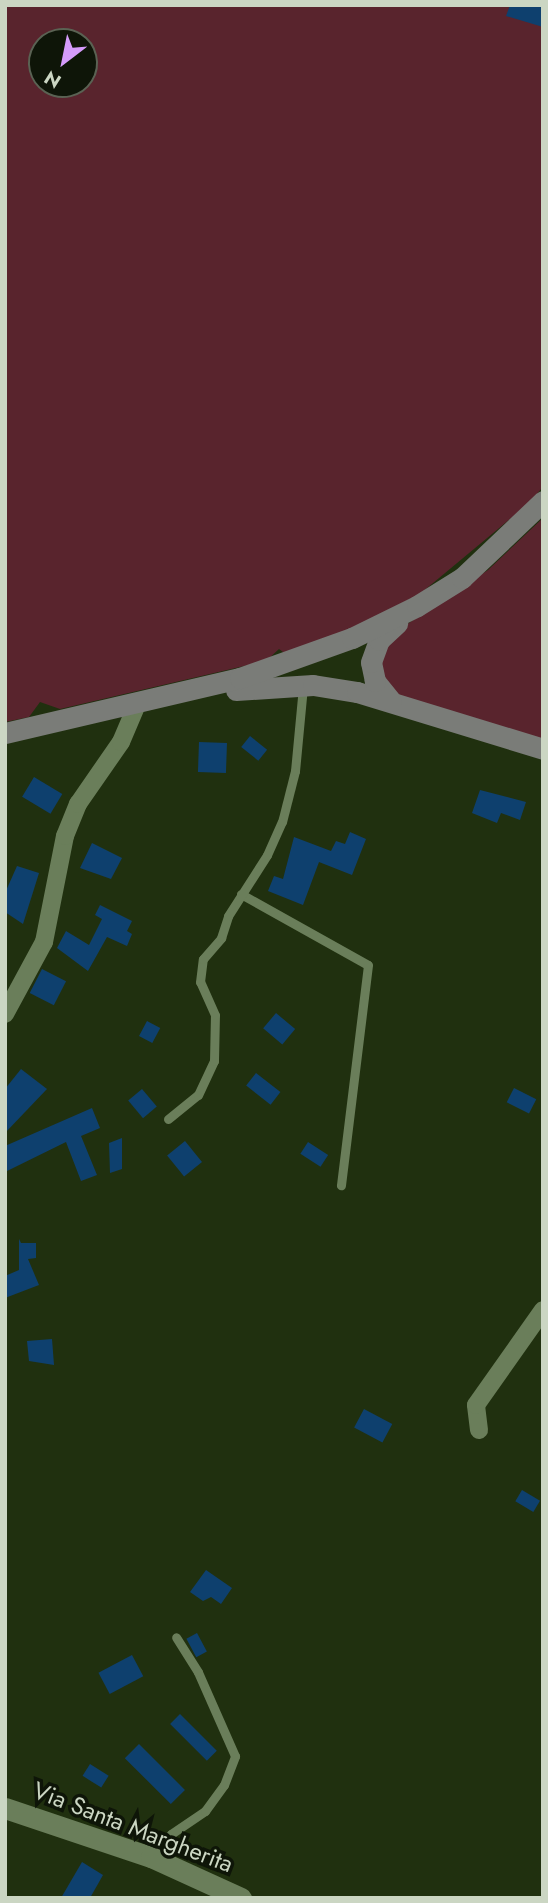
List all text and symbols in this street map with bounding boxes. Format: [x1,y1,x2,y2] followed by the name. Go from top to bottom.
[28,28,98,98] north arrow
[39,64,66,95] text: N
[29,1776,237,1878] street label: Via Santa Margherita

